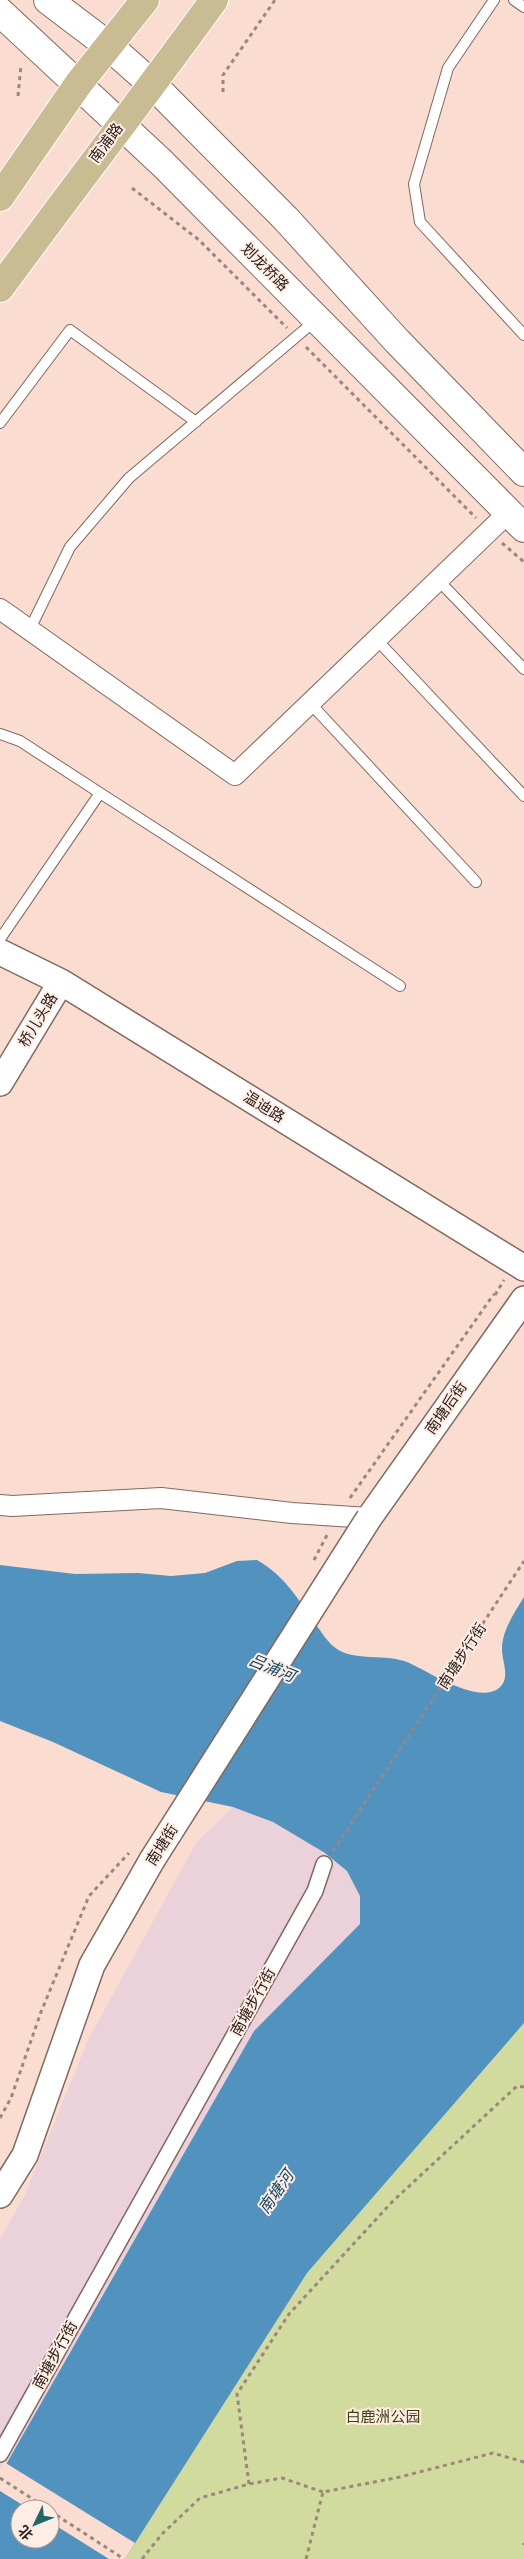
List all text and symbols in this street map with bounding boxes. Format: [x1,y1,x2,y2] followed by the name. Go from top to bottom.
[85,120,127,166] street label: 南浦路
[237,239,293,295] street label: 划龙桥路
[15,990,61,1050] street label: 桥儿头路
[240,1087,288,1127] street label: 温迪路
[421,1378,471,1438] street label: 南塘后街
[434,1620,490,1692] street label: 南塘步行街
[246,1650,301,1687] water label: 吕浦河
[142,1821,182,1869] street label: 南塘街
[227,1965,279,2039] street label: 南塘步行街
[254,2164,299,2217] water label: 南塘河
[29,2318,81,2392] street label: 南塘步行街
[345,2408,421,2426] park label: 白鹿洲公园
[10,2499,60,2549] north arrow
[15,2522,37,2543] text: 北

